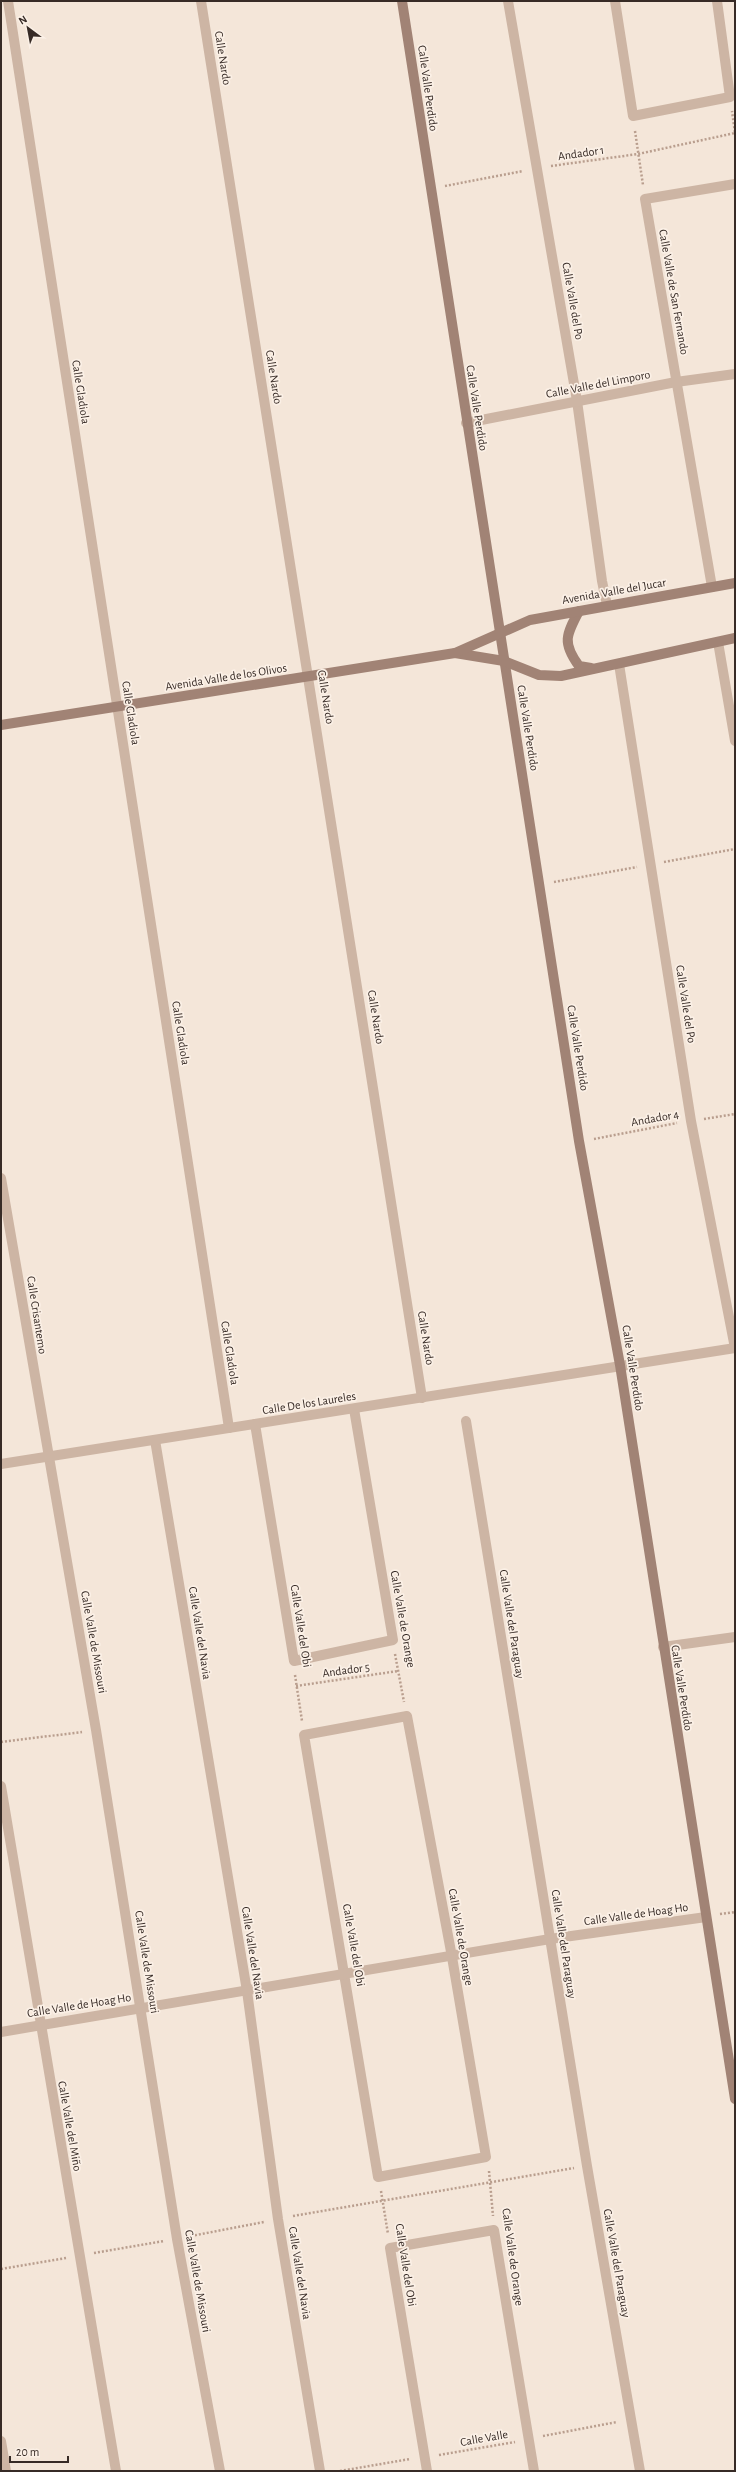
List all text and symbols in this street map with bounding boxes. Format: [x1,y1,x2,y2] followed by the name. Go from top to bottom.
[8,8,48,48] north arrow
[17,13,29,27] text: N
[213,30,233,86] street label: Calle Nardo
[416,44,440,132] street label: Calle Valle Perdido
[557,144,605,162] street label: Andador 1
[657,228,691,356] street label: Calle Valle de San Fernando
[560,261,586,341] street label: Calle Valle del Po
[264,349,284,405] street label: Calle Nardo
[70,359,92,425] street label: Calle Gladiola
[464,364,490,452] street label: Calle Valle Perdido
[545,368,651,400] street label: Calle Valle del Limporo
[561,576,667,606] street label: Avenida Valle del Jucar
[164,661,288,693] street label: Avenida Valle de los Olivos
[316,669,336,725] street label: Calle Nardo
[120,680,142,746] street label: Calle Gladiola
[515,684,541,772] street label: Calle Valle Perdido
[674,964,698,1044] street label: Calle Valle del Po
[366,989,386,1045] street label: Calle Nardo
[170,1000,192,1066] street label: Calle Gladiola
[565,1004,591,1092] street label: Calle Valle Perdido
[630,1108,680,1128] street label: Andador 4
[25,1275,49,1355] street label: Calle Crisantemo
[416,1310,436,1366] street label: Calle Nardo
[219,1320,241,1386] street label: Calle Gladiola
[620,1324,646,1412] street label: Calle Valle Perdido
[261,1390,357,1416] street label: Calle De los Laureles
[389,1569,417,1669] street label: Calle Valle de Orange
[496,1569,527,1679] street label: Calle Valle del Paraguay
[289,1584,313,1668] street label: Calle Valle del Obi
[187,1586,213,1681] street label: Calle Valle del Navia
[79,1590,109,1694] street label: Calle Valle de Missouri
[669,1644,695,1732] street label: Calle Valle Perdido
[322,1661,370,1679] street label: Andador 5
[447,1887,475,1987] street label: Calle Valle de Orange
[548,1889,579,1999] street label: Calle Valle del Paraguay
[583,1901,689,1927] street label: Calle Valle de Hoag Ho
[341,1903,367,1987] street label: Calle Valle del Obi
[240,1906,266,2001] street label: Calle Valle del Navia
[133,1910,161,2014] street label: Calle Valle de Missouri
[26,1991,132,2019] street label: Calle Valle de Hoag Ho
[56,2080,84,2172] street label: Calle Valle del Miño
[500,2207,526,2307] street label: Calle Valle de Orange
[601,2208,632,2318] street label: Calle Valle del Paraguay
[394,2223,418,2307] street label: Calle Valle del Obi
[287,2226,313,2321] street label: Calle Valle del Navia
[183,2229,213,2333] street label: Calle Valle de Missouri
[459,2428,509,2448] street label: Calle Valle
[10,2438,68,2464] scale bar
[16,2446,39,2458] text: 20 m

